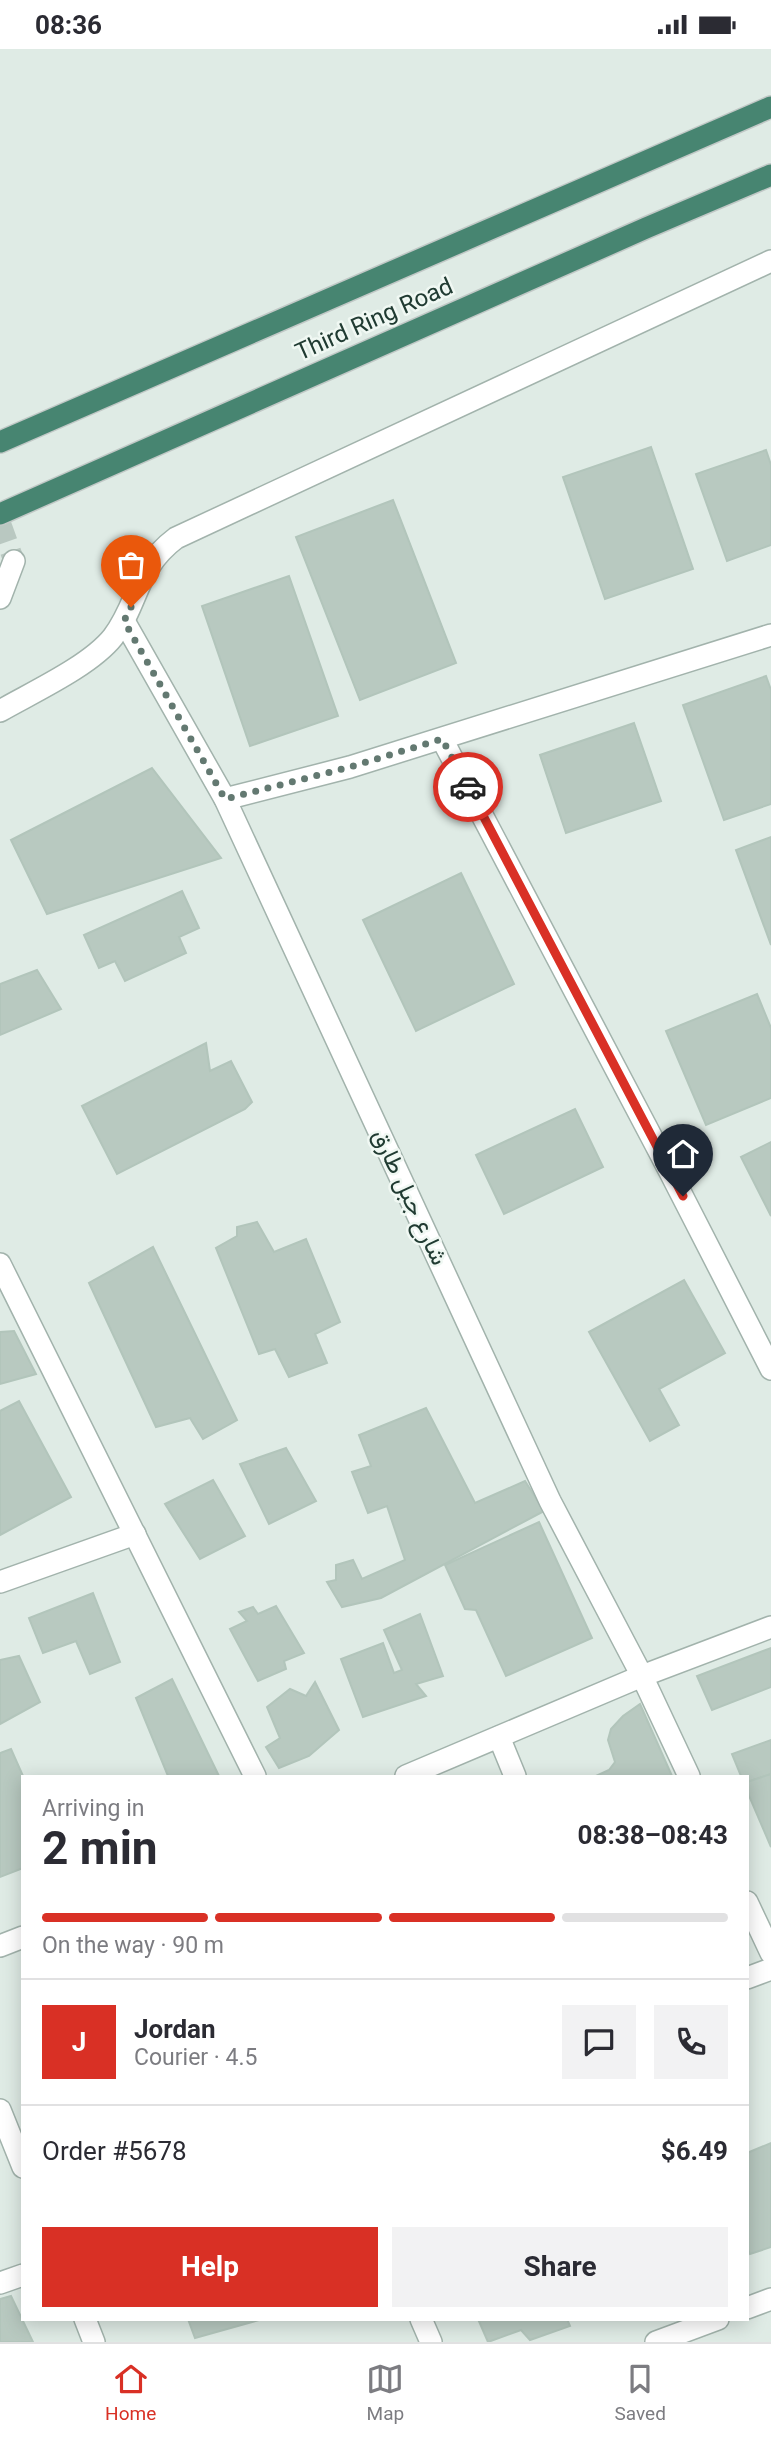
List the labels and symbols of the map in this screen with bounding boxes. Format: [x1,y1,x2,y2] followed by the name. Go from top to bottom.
[291,272,457,366] street label: Third Ring Road
[101,535,161,607] pin
[433,752,503,822] courier
[653,1124,713,1196] pin
[364,1125,454,1270] street label: شارع جبل طارق

